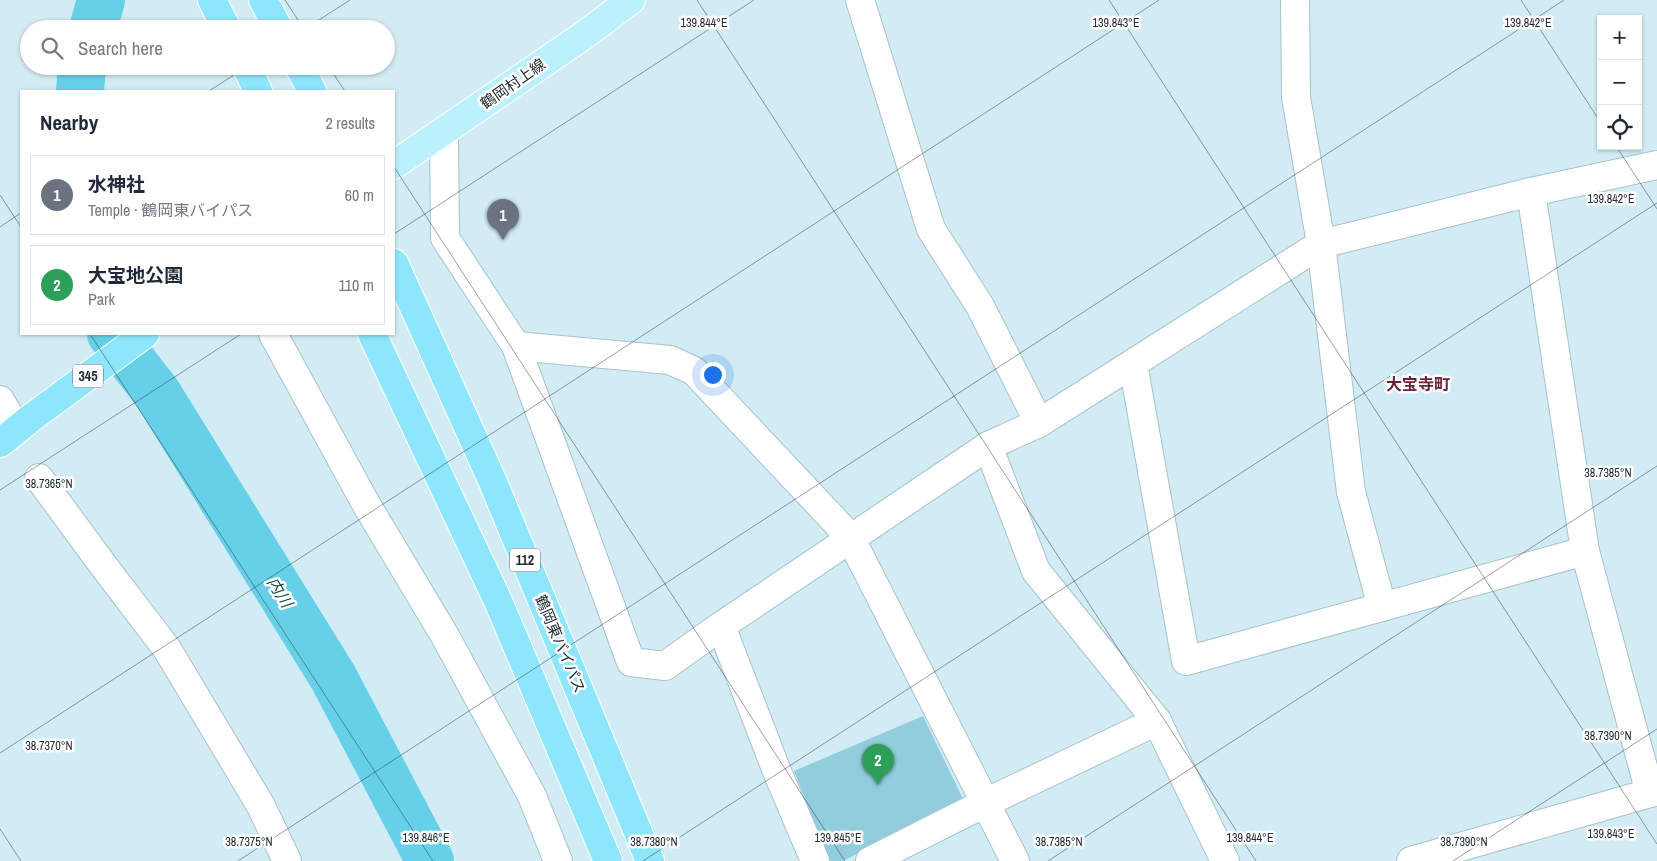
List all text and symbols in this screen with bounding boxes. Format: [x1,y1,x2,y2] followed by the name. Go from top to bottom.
[681,15,727,31] text: 139.844°E
[1093,15,1139,31] text: 139.843°E
[1505,15,1551,31] text: 139.842°E
[1597,15,1642,150] map controls
[1597,15,1642,60] button: +
[20,20,395,75] search box
[38,34,66,62] icon: search
[78,35,163,61] text: Search here
[476,53,549,114] street label: 鶴岡村上線
[1597,60,1642,105] button: −
[1597,105,1642,150] button: locate
[40,108,98,137] text: Nearby
[325,112,375,134] text: 2 results
[88,171,145,197] text: 水神社
[53,184,61,206] text: 1
[345,184,374,206] text: 60 m
[1588,191,1634,207] text: 139.842°E
[88,199,253,221] text: Temple · 鶴岡東バイパス
[487,199,519,240] pin: 1
[88,262,183,288] text: 大宝地公園
[53,274,61,296] text: 2
[338,274,374,296] text: 110 m
[88,288,115,310] text: Park
[700,362,726,388] your location
[73,364,103,388] road number: 345
[1386,373,1450,395] district label: 大宝寺町
[1584,465,1632,481] text: 38.7385°N
[25,476,73,492] text: 38.7365°N
[510,548,540,572] road number: 112
[262,573,299,613] water label: 内川
[530,592,591,696] street label: 鶴岡東バイパス
[1584,728,1632,744] text: 38.7390°N
[25,738,73,754] text: 38.7370°N
[862,744,894,785] pin: 2
[1588,826,1634,842] text: 139.843°E
[403,830,449,846] text: 139.846°E
[815,830,861,846] text: 139.845°E
[1227,830,1273,846] text: 139.844°E
[225,834,273,850] text: 38.7375°N
[630,834,678,850] text: 38.7380°N
[1035,834,1083,850] text: 38.7385°N
[1440,834,1488,850] text: 38.7390°N

